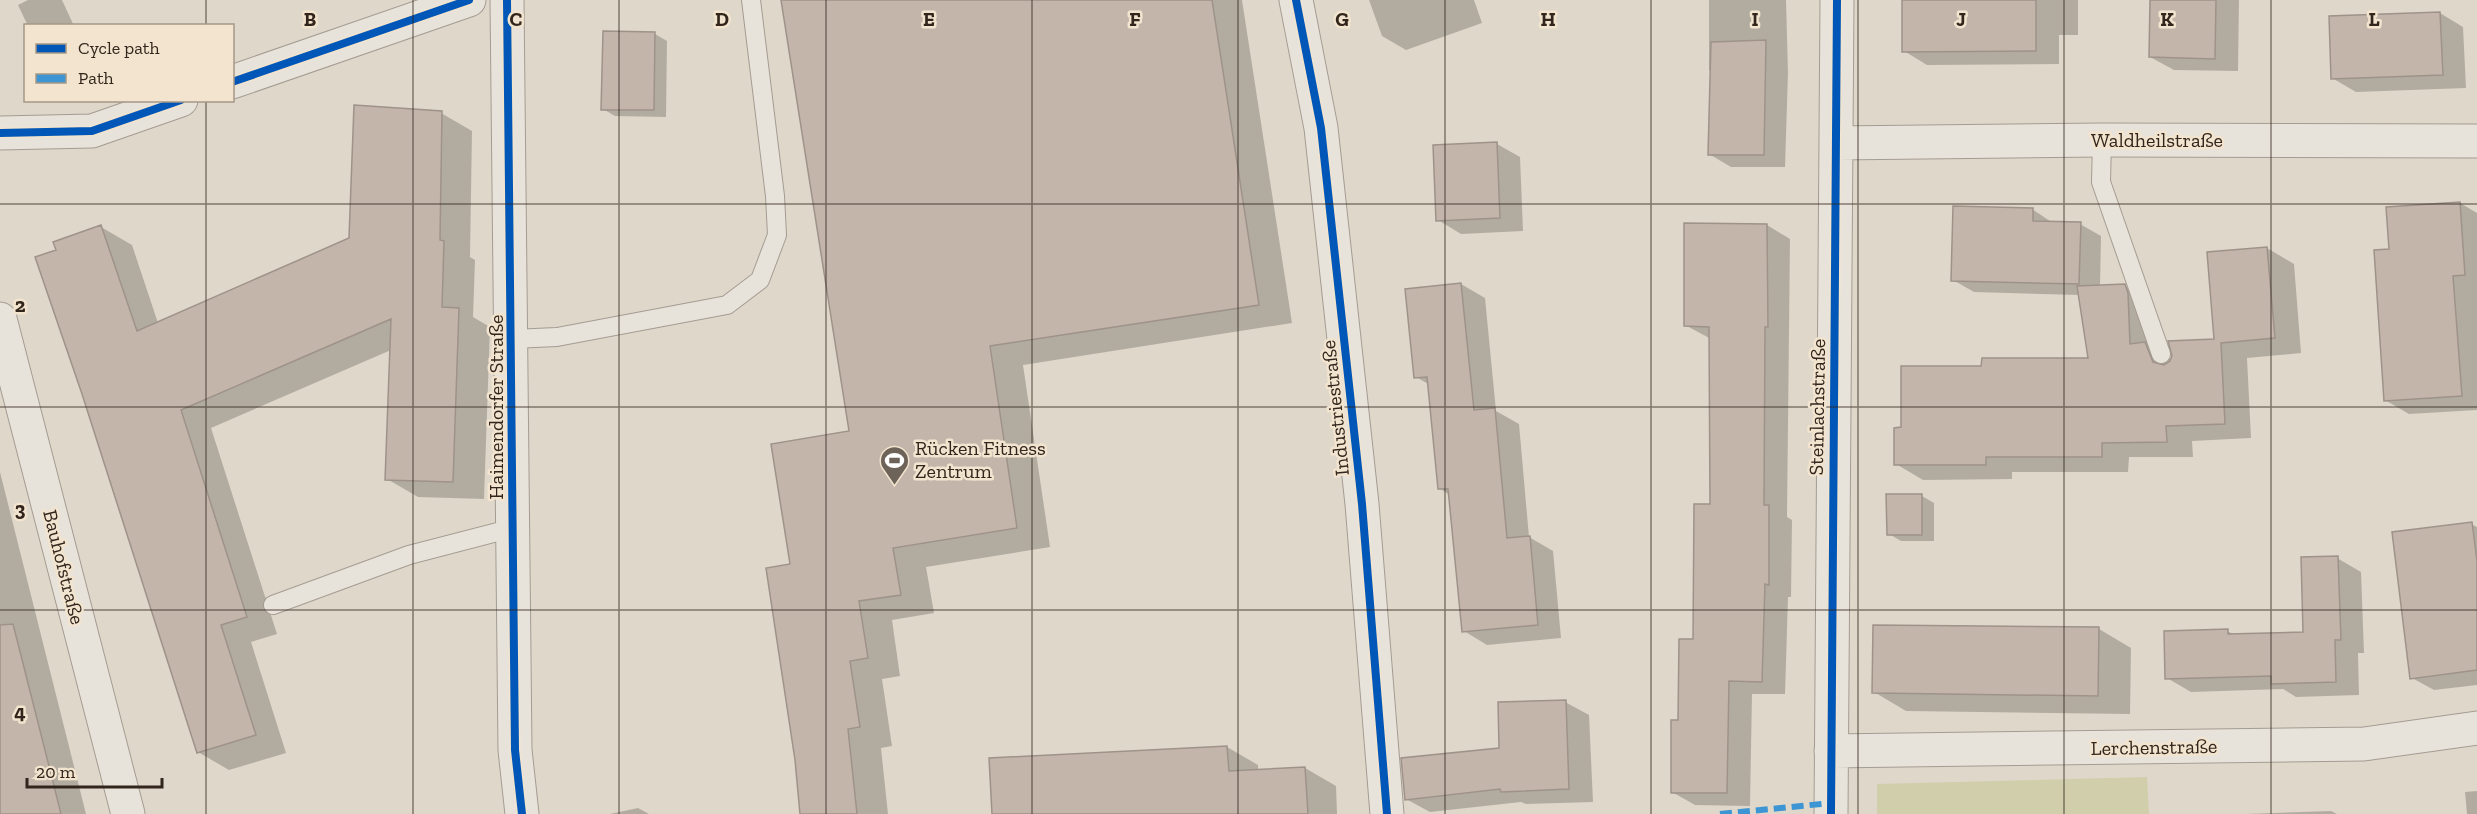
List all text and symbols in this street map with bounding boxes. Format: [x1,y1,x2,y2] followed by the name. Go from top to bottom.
[304,7,316,31] text: B
[510,7,523,31] text: C
[715,7,729,31] text: D
[923,7,935,31] text: E
[1129,7,1141,31] text: F
[1335,7,1349,31] text: G
[1540,7,1556,31] text: H
[1751,7,1759,31] text: I
[1956,7,1966,31] text: J
[2160,7,2174,31] text: K
[2368,7,2380,31] text: L
[24,24,234,102] legend
[78,37,160,59] text: Cycle path
[78,67,114,89] text: Path
[2091,128,2223,152] street label: Waldheilstraße
[15,293,26,317] text: 2
[484,315,508,499] street label: Haimendorfer Straße
[1804,338,1830,476] street label: Steinlachstraße
[1316,339,1354,477] street label: Industriestraße
[915,436,1046,483] place label: Rücken Fitness Zentrum
[878,444,910,486] sports icon: Rücken Fitness Zentrum
[15,497,26,521] text: 3
[38,507,90,627] street label: Bauhofstraße
[14,700,26,724] text: 4
[2090,734,2218,760] street label: Lerchenstraße
[27,751,162,789] scale bar
[36,761,76,783] text: 20 m

